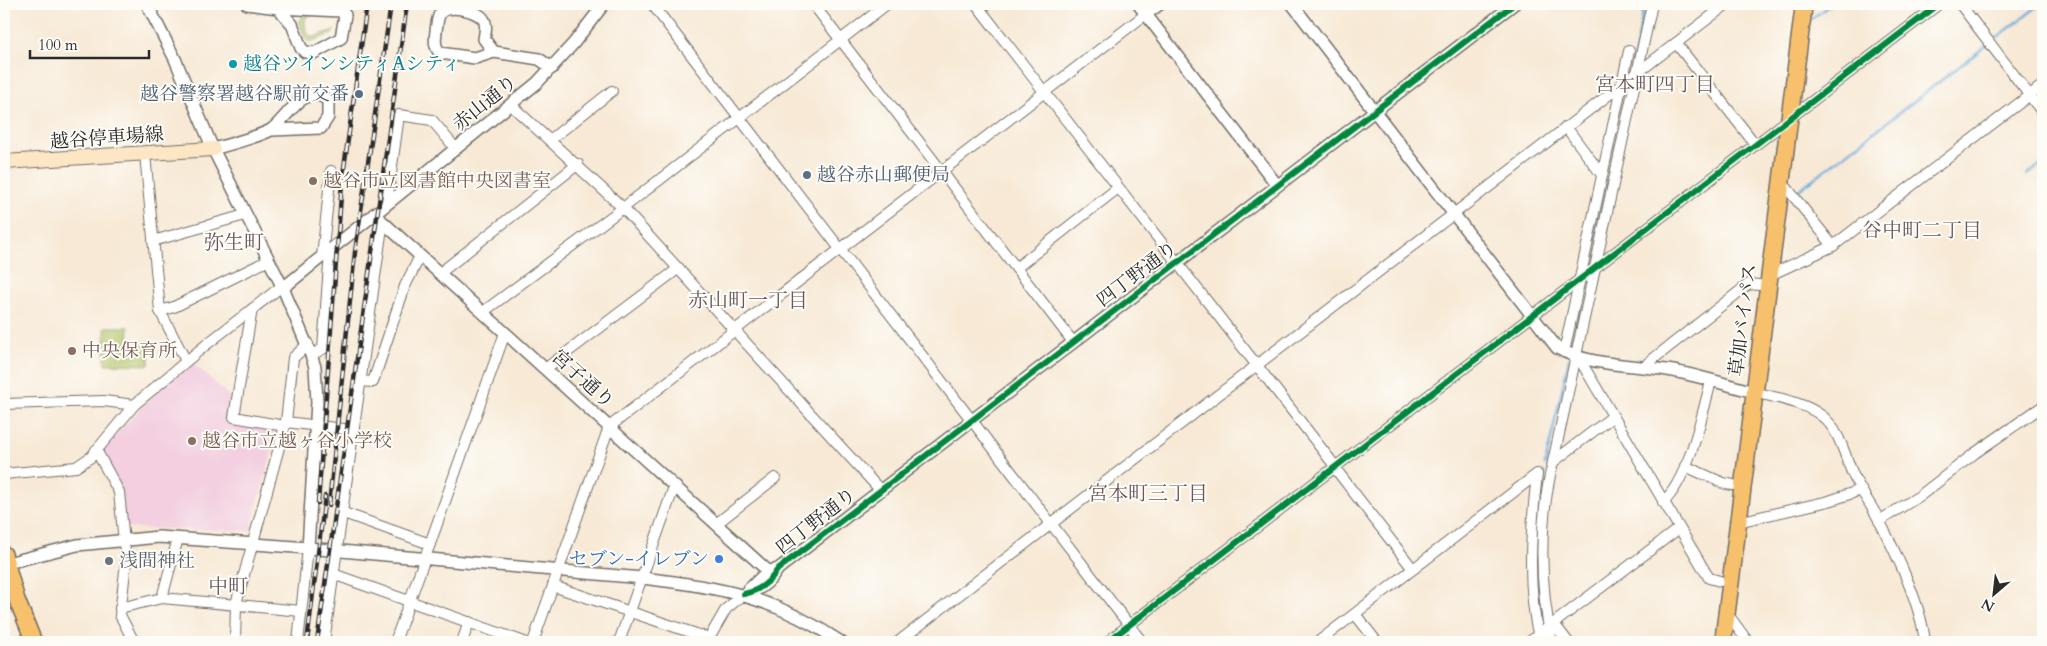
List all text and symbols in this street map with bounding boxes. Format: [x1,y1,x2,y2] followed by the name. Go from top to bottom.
[30,28,149,60] scale bar
[38,35,78,55] text: 100 m
[243,51,461,77] place label: 越谷ツインシティAシティ
[227,58,239,70] marker: 越谷ツインシティAシティ
[447,69,523,137] street label: 赤山通り
[1595,71,1715,98] district label: 宮本町四丁目
[140,81,349,107] place label: 越谷警察署越谷駅前交番
[353,88,365,100] marker: 越谷警察署越谷駅前交番
[49,121,165,155] street label: 越谷停車場線
[817,162,950,188] place label: 越谷赤山郵便局
[323,168,551,194] place label: 越谷市立図書館中央図書室
[801,169,813,181] marker: 越谷赤山郵便局
[307,175,319,187] marker: 越谷市立図書館中央図書室
[1862,217,1982,244] district label: 谷中町二丁目
[204,229,264,256] district label: 弥生町
[1091,235,1183,313] street label: 四丁野通り
[1723,262,1763,378] street label: 草加バイパス
[688,287,808,314] district label: 赤山町一丁目
[82,338,177,364] place label: 中央保育所
[546,344,620,414] street label: 宮子通り
[66,345,78,357] marker: 中央保育所
[202,428,392,454] place label: 越谷市立越ヶ谷小学校
[186,435,198,447] marker: 越谷市立越ヶ谷小学校
[1088,480,1208,507] district label: 宮本町三丁目
[771,482,861,560] street label: 四丁野通り
[569,546,709,572] place label: セブン-イレブン
[119,548,195,574] place label: 浅間神社
[713,553,725,565] marker: セブン-イレブン
[103,555,115,567] marker: 浅間神社
[1970,568,2020,618] north arrow
[208,573,248,600] district label: 中町
[1978,594,1998,616] text: N

